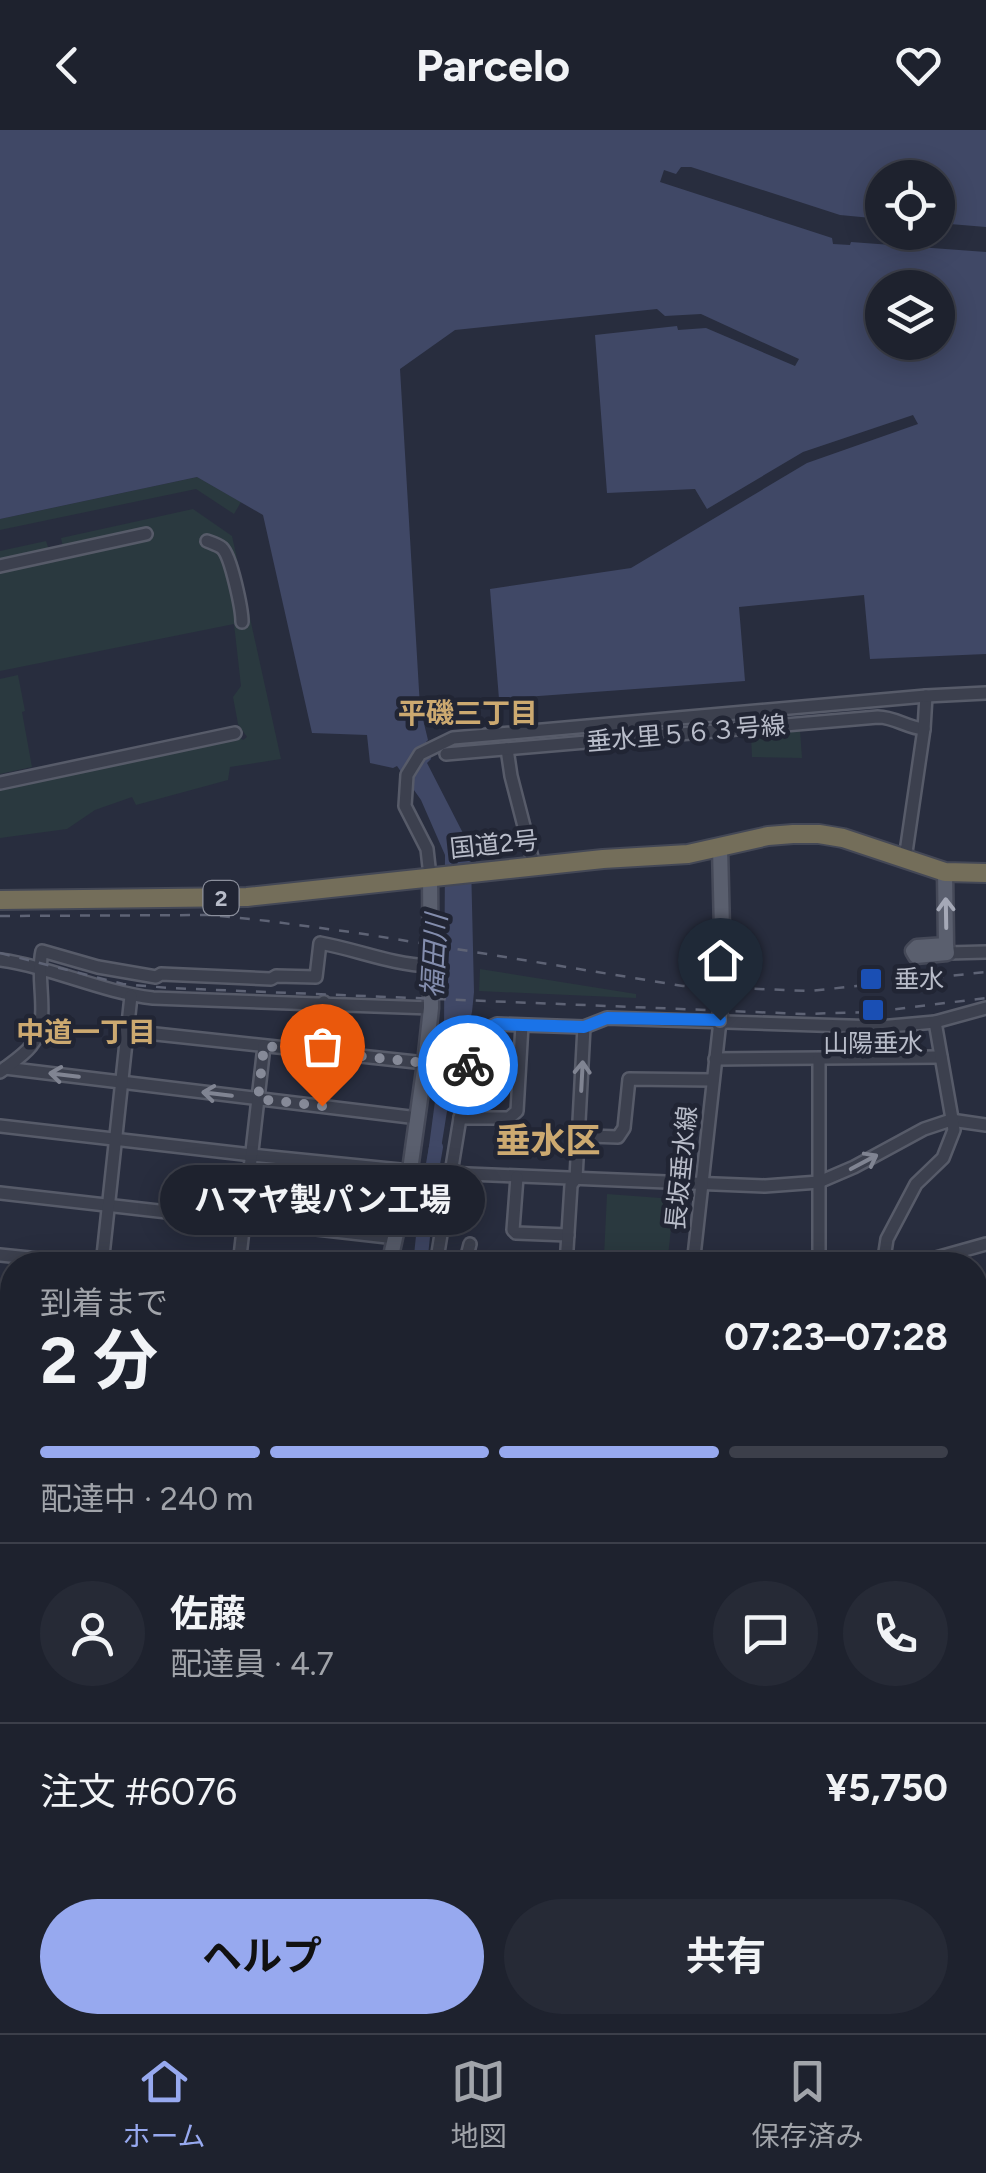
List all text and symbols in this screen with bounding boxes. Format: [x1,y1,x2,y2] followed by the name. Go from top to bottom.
[40,38,95,93] icon: back
[416,38,570,92] text: Parcelo
[891,38,946,93] icon: heart
[865,160,955,360] map controls
[865,160,955,250] button: locate
[865,270,955,360] button: layers
[398,696,538,730] district label: 平磯三丁目
[585,709,787,757] street label: 垂水里５６３号線
[448,824,540,864] street label: 国道2号
[204,881,238,915] road number: 2
[936,897,955,929] one-way arrow
[415,910,453,999] water label: 福田川
[678,918,763,1021] pin
[693,933,748,988] icon: home
[894,964,944,994] place label: 垂水
[858,966,884,992] marker: 垂水
[860,997,886,1023] marker: 山陽垂水
[280,1004,365,1107] pin
[16,1015,156,1049] district label: 中道一丁目
[418,1015,518,1115] courier
[295,1019,350,1074] icon: bag
[823,1028,923,1058] place label: 山陽垂水
[441,1038,496,1093] icon: bike
[573,1061,592,1093] one-way arrow
[48,1066,80,1084] one-way arrow
[202,1084,234,1103] one-way arrow
[660,1104,702,1232] street label: 長坂垂水線
[495,1120,601,1162] district label: 垂水区
[849,1151,879,1171] one-way arrow
[160,1166,484,1236] callout: ハマヤ製パン工場
[194,1181,451,1219] text: ハマヤ製パン工場
[40,1284,168,1322] text: 到着まで
[724,1314,948,1360] text: 07:23–07:28
[40,1321,158,1399] text: 2 分
[40,1480,253,1518] text: 配達中 · 240 m
[40,1581,145,1686] button: person
[713,1581,818,1686] button: chat
[843,1581,948,1686] button: phone
[170,1591,246,1637] text: 佐藤
[170,1645,334,1683] text: 配達員 · 4.7
[826,1765,948,1811] text: ¥5,750
[40,1769,237,1815] text: 注文 #6076
[40,1899,484,2014] button: ヘルプ
[504,1899,948,2014] button: 共有
[122,2054,206,2154] tab: ホーム
[451,2054,507,2154] tab: 地図
[751,2054,864,2154] tab: 保存済み

